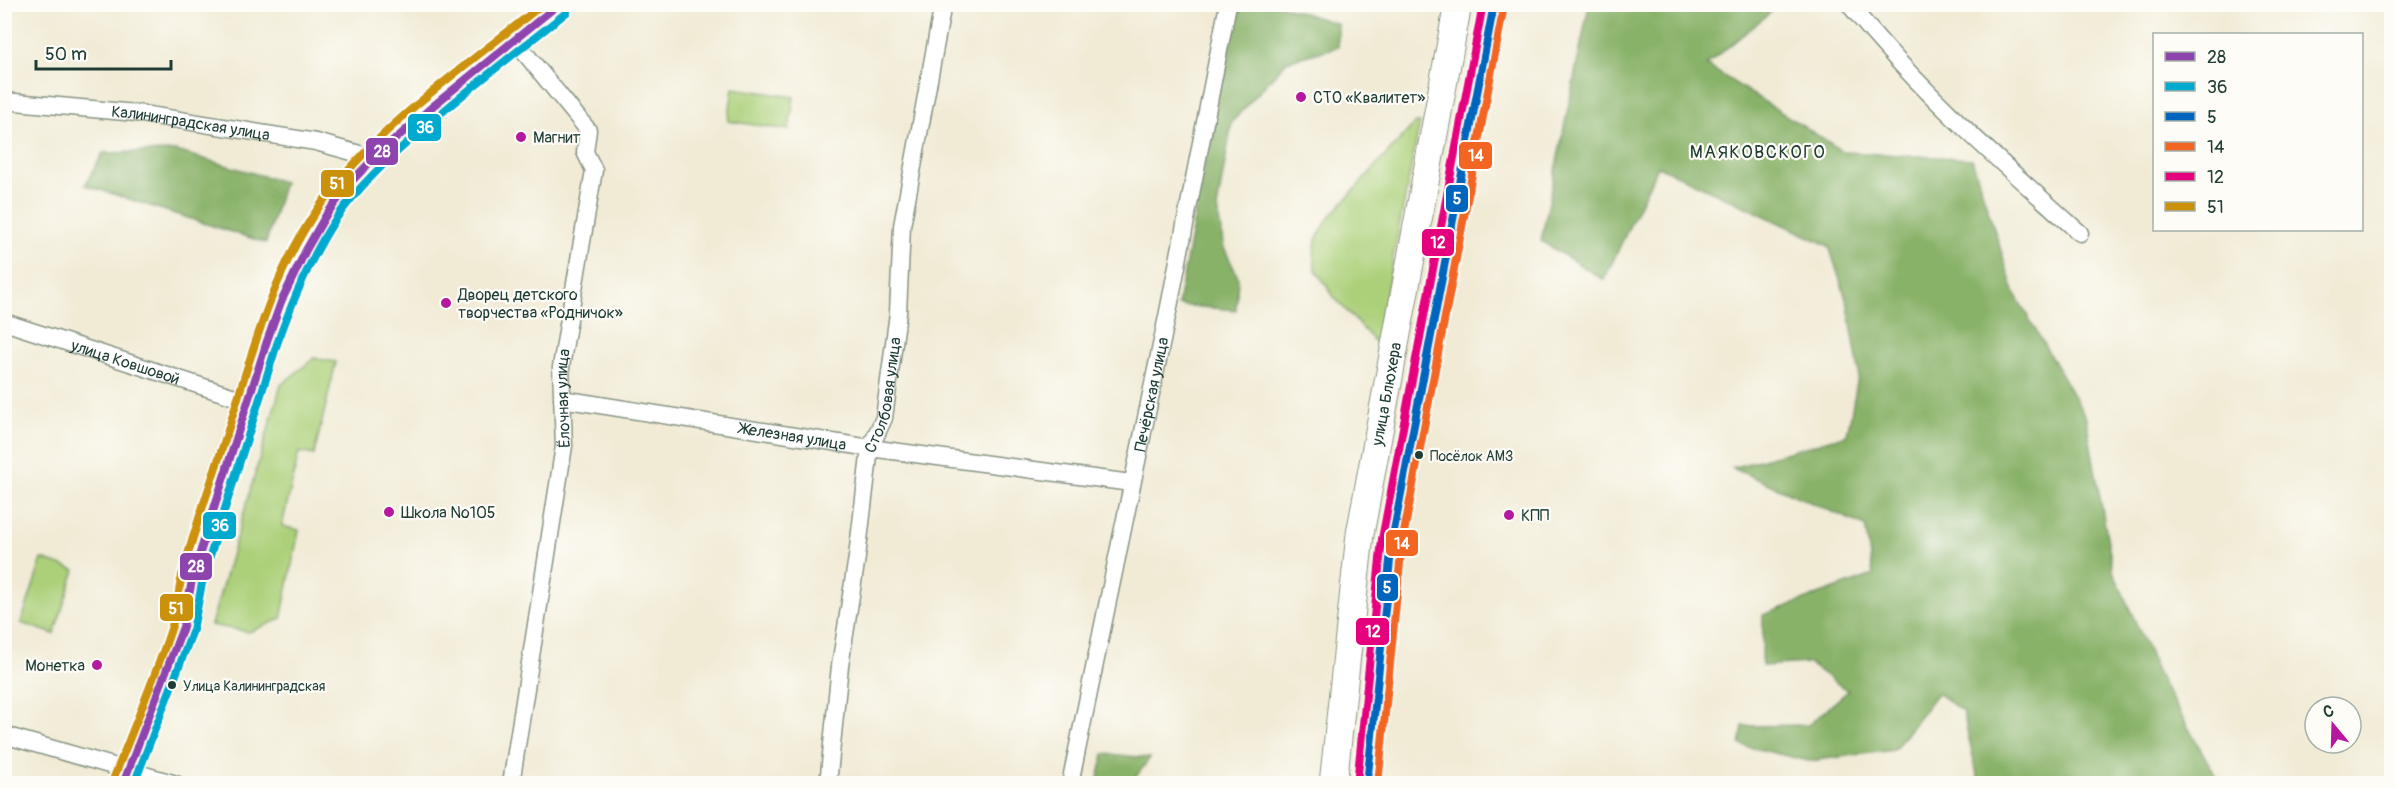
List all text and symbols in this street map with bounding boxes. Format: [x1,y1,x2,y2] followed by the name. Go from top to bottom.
[36,33,171,71] scale bar
[2153,33,2363,231] legend
[45,43,87,66] text: 50 m
[2207,46,2226,69] text: 28
[2207,76,2228,99] text: 36
[1313,88,1425,108] place label: СТО «Квалитет»
[1294,90,1308,104] marker: СТО «Квалитет»
[110,102,271,145] street label: Калининградская улица
[2207,106,2217,129] text: 5
[407,113,442,142] line badge: 36
[416,118,434,138] text: 36
[533,128,581,148] place label: Магнит
[514,130,528,144] marker: Магнит
[2207,136,2225,159] text: 14
[365,137,399,166] line badge: 28
[1458,141,1493,170] line badge: 14
[1690,141,1826,164] district label: МАЯКОВСКОГО
[373,142,391,162] text: 28
[1468,146,1484,166] text: 14
[2207,166,2224,189] text: 12
[320,169,355,198] line badge: 51
[330,174,344,194] text: 51
[1445,184,1469,213] line badge: 5
[1453,189,1462,209] text: 5
[2207,196,2224,219] text: 51
[1421,228,1455,257] line badge: 12
[1430,233,1446,253] text: 12
[457,285,623,323] place label: Дворец детского творчества «Родничок»
[439,296,453,310] marker: Дворец детского творчества «Родничок»
[68,335,182,390] street label: улица Ковшовой
[1130,335,1173,454] street label: Печёрская улица
[860,336,906,456] street label: Столбовая улица
[1367,341,1406,448] street label: улица Блюхера
[552,347,575,448] street label: Ёлочная улица
[735,418,848,455] street label: Железная улица
[1430,448,1513,465] place label: Посёлок АМЗ
[1413,449,1425,461] marker: Посёлок АМЗ
[401,503,496,523] place label: Школа №105
[382,505,396,519] marker: Школа №105
[1521,506,1550,526] place label: КПП
[1502,508,1516,522] marker: КПП
[202,511,237,540] line badge: 36
[211,516,229,536] text: 36
[1385,529,1419,557] line badge: 14
[1394,534,1410,554] text: 14
[179,552,213,581] line badge: 28
[187,557,205,577] text: 28
[1376,573,1399,602] line badge: 5
[1383,578,1392,598] text: 5
[159,593,194,622] line badge: 51
[169,599,183,619] text: 51
[1355,617,1390,646] line badge: 12
[1365,622,1381,642] text: 12
[25,656,85,676] place label: Монетка
[90,658,104,672] marker: Монетка
[183,678,325,695] place label: Улица Калининградская
[166,679,178,691] marker: Улица Калининградская
[2303,695,2363,755] north arrow
[2321,701,2336,723] text: С

